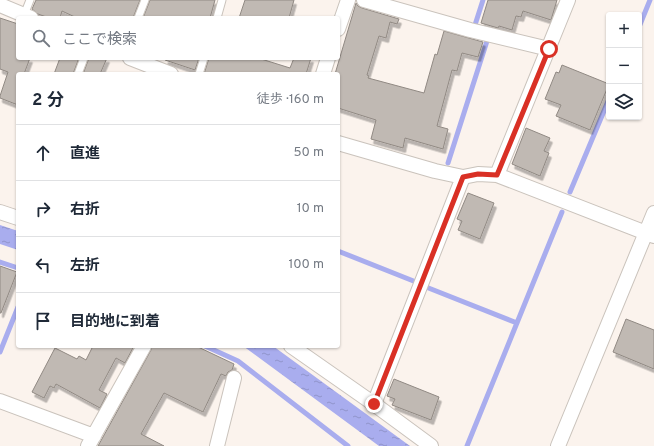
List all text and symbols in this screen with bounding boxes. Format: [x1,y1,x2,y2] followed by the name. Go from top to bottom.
[606,12,642,120] map controls
[606,12,642,48] button: +
[16,16,340,60] search box
[30,27,52,49] icon: search
[62,31,137,50] text: ここで検索
[540,40,558,58] route start
[606,48,642,84] button: −
[606,84,642,120] button: layers
[32,90,64,112] text: 2 分
[257,92,324,108] text: 徒歩 · 160 m
[32,142,54,164] icon: ahead
[70,145,100,164] text: 直進
[294,145,324,161] text: 50 m
[32,198,54,220] icon: right
[70,201,100,220] text: 右折
[297,201,324,217] text: 10 m
[32,254,54,276] icon: left
[70,257,100,276] text: 左折
[288,257,324,273] text: 100 m
[32,310,54,332] icon: arrive
[70,313,160,332] text: 目的地に到着
[365,395,383,413] route end

